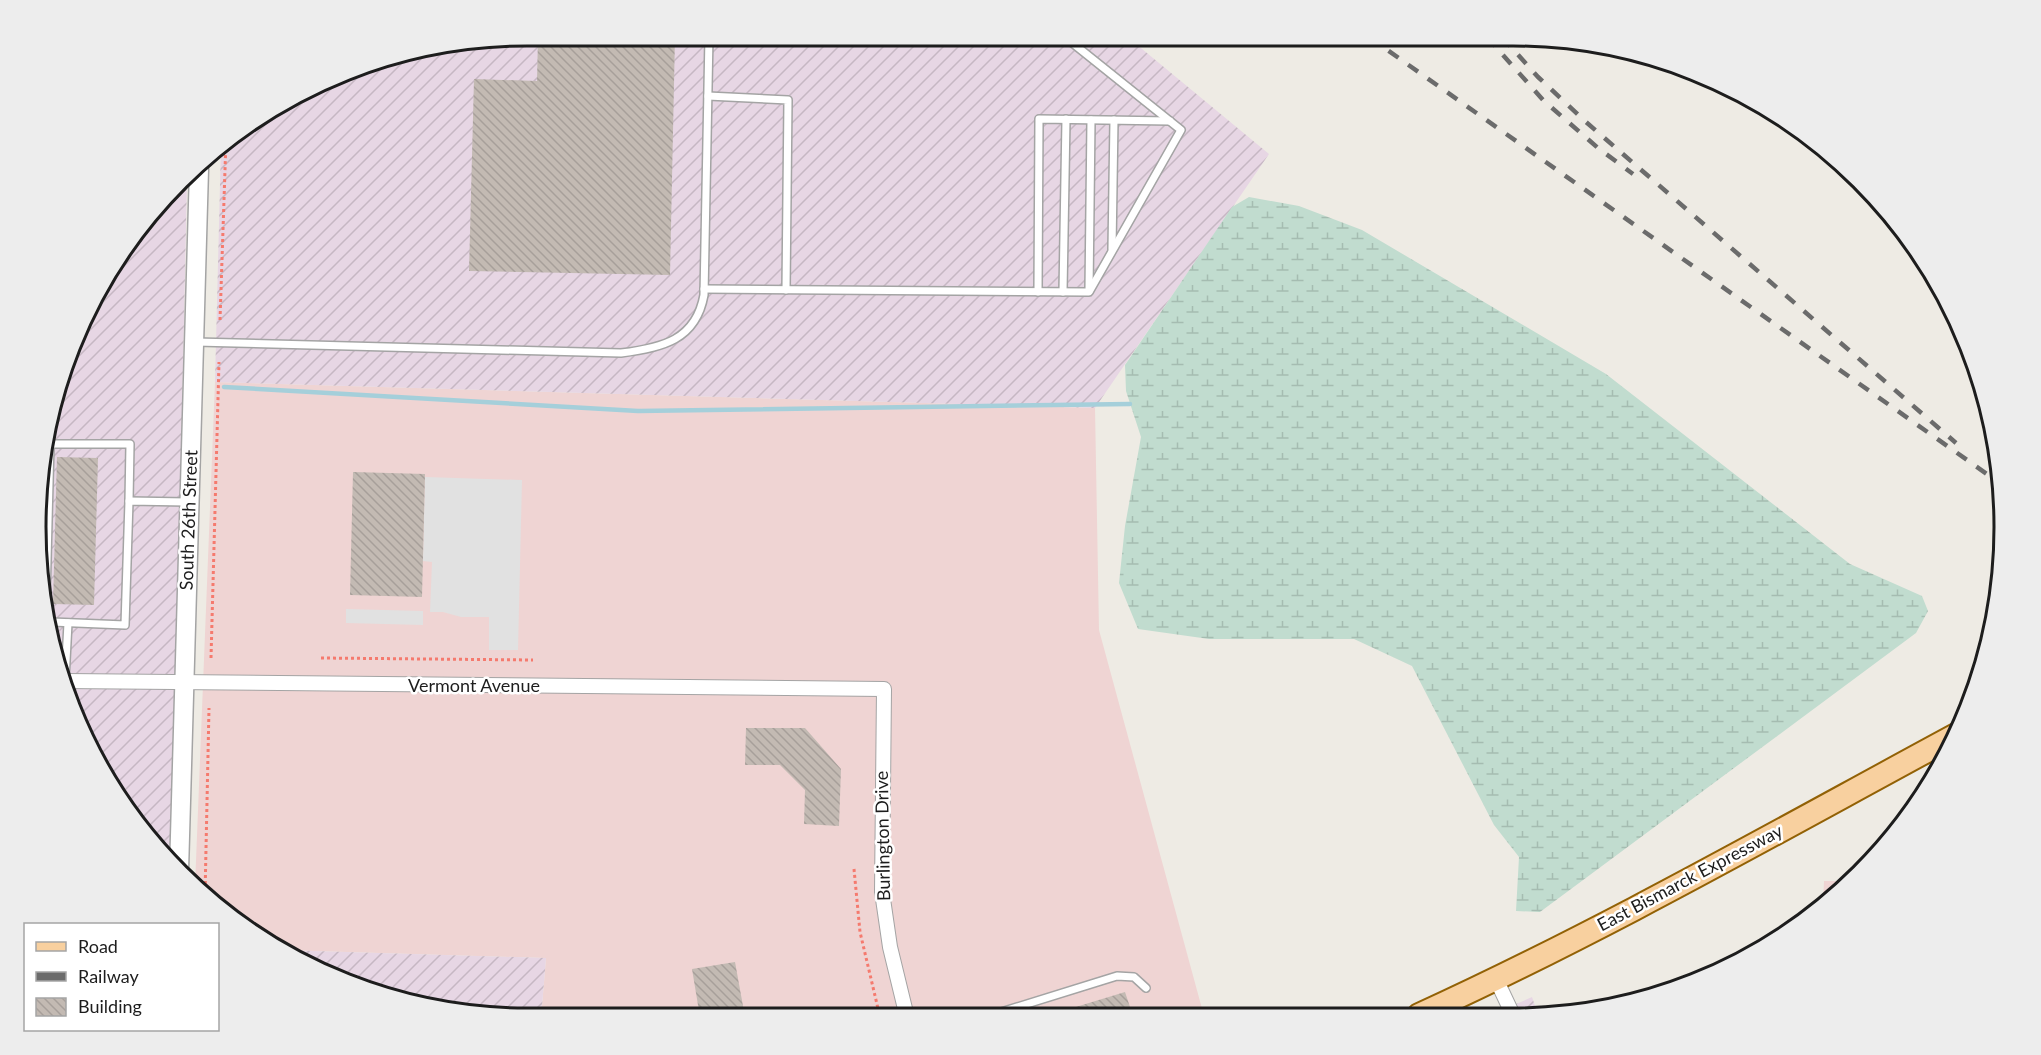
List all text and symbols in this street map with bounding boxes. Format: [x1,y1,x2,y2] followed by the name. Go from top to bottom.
[175,449,201,591] street label: South 26th Street
[408,674,540,696] street label: Vermont Avenue
[870,771,894,901] street label: Burlington Drive
[1593,819,1787,935] street label: East Bismarck Expressway
[24,923,219,1031] legend
[78,935,118,957] text: Road
[78,965,139,987] text: Railway
[78,995,142,1017] text: Building

